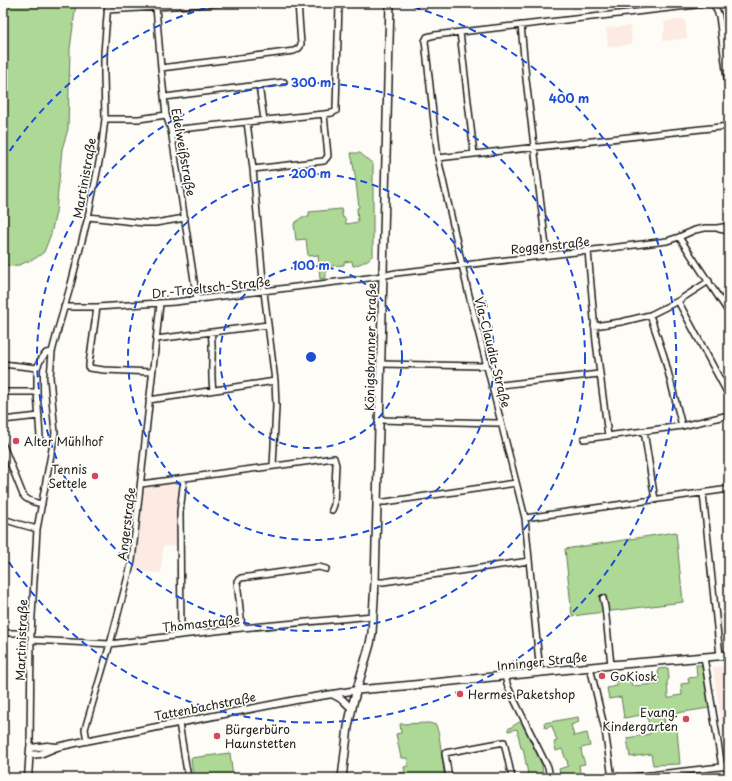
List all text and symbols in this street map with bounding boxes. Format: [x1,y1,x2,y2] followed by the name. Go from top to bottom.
[291,73,331,91] text: 300 m
[549,89,589,107] text: 400 m
[167,107,201,197] street label: Edelweißstraße
[68,136,100,220] street label: Martinistraße
[291,164,331,182] text: 200 m
[509,232,591,258] street label: Roggenstraße
[292,256,330,274] text: 100 m
[151,272,271,302] street label: Dr.-Troeltsch-Straße
[360,283,380,411] street label: Königsbrunner Straße
[470,295,516,409] street label: Via-Claudia-Straße
[304,350,318,364] centre of rings
[24,432,104,450] place label: Alter Mühlhof
[11,436,21,446] marker: Alter Mühlhof
[48,460,88,492] place label: Tennis Settele
[90,471,100,481] marker: Tennis Settele
[113,486,139,562] street label: Angerstraße
[11,599,31,681] street label: Martinistraße
[161,610,241,636] street label: Thomastraße
[496,647,588,675] street label: Inninger Straße
[610,667,657,685] place label: GoKiosk
[597,671,607,681] marker: GoKiosk
[468,685,575,703] place label: Hermes Paketshop
[153,687,257,725] street label: Tattenbachstraße
[455,689,465,699] marker: Hermes Paketshop
[602,703,678,735] place label: Evang. Kindergarten
[681,714,691,724] marker: Evang. Kindergarten
[225,720,297,752] place label: Bürgerbüro Haunstetten
[212,731,222,741] marker: Bürgerbüro Haunstetten

